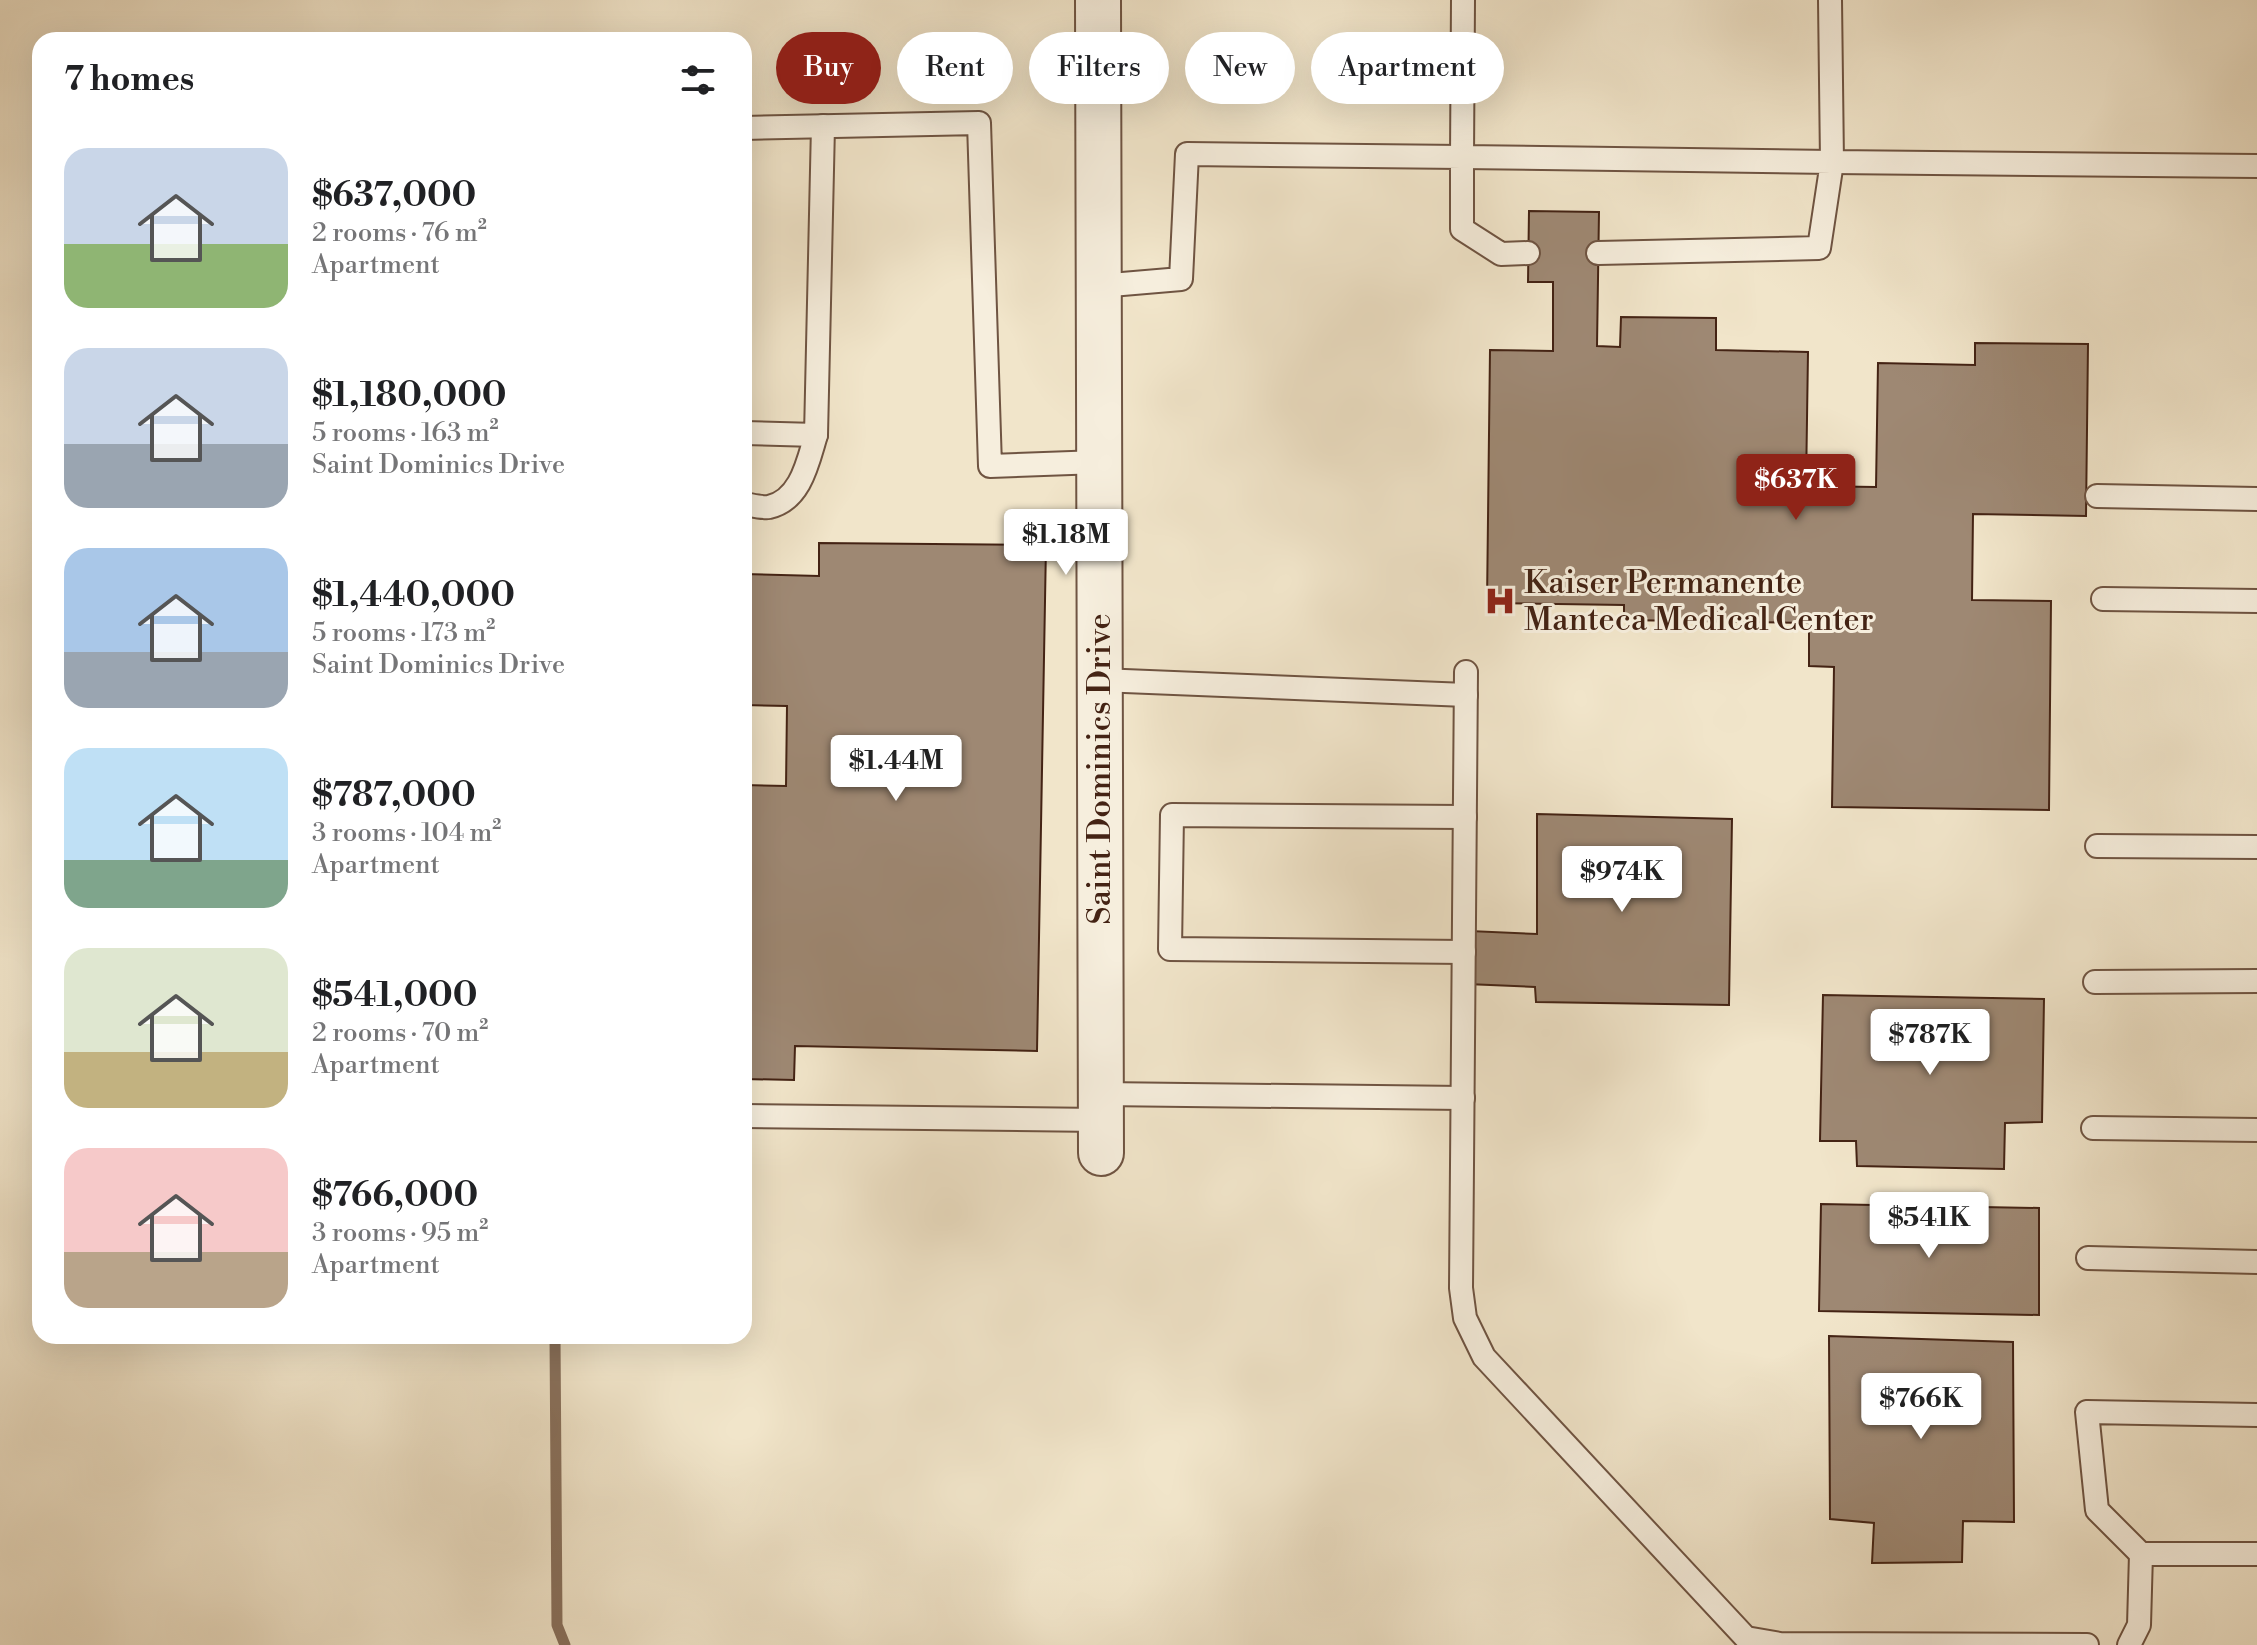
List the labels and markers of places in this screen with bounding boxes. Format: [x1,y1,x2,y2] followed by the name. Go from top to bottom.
[1740,454,1852,522] pin: $637K
[1001,509,1131,577] pin: $1.18M
[1524,563,1874,640] place label: Kaiser Permanente Manteca Medical Center
[1483,584,1517,618] hospital icon: Kaiser Permanente Manteca Medical Center
[831,735,961,803] pin: $1.44M
[1566,846,1678,914] pin: $974K
[1874,1009,1986,1077] pin: $787K
[1873,1192,1985,1260] pin: $541K
[1865,1373,1977,1441] pin: $766K

